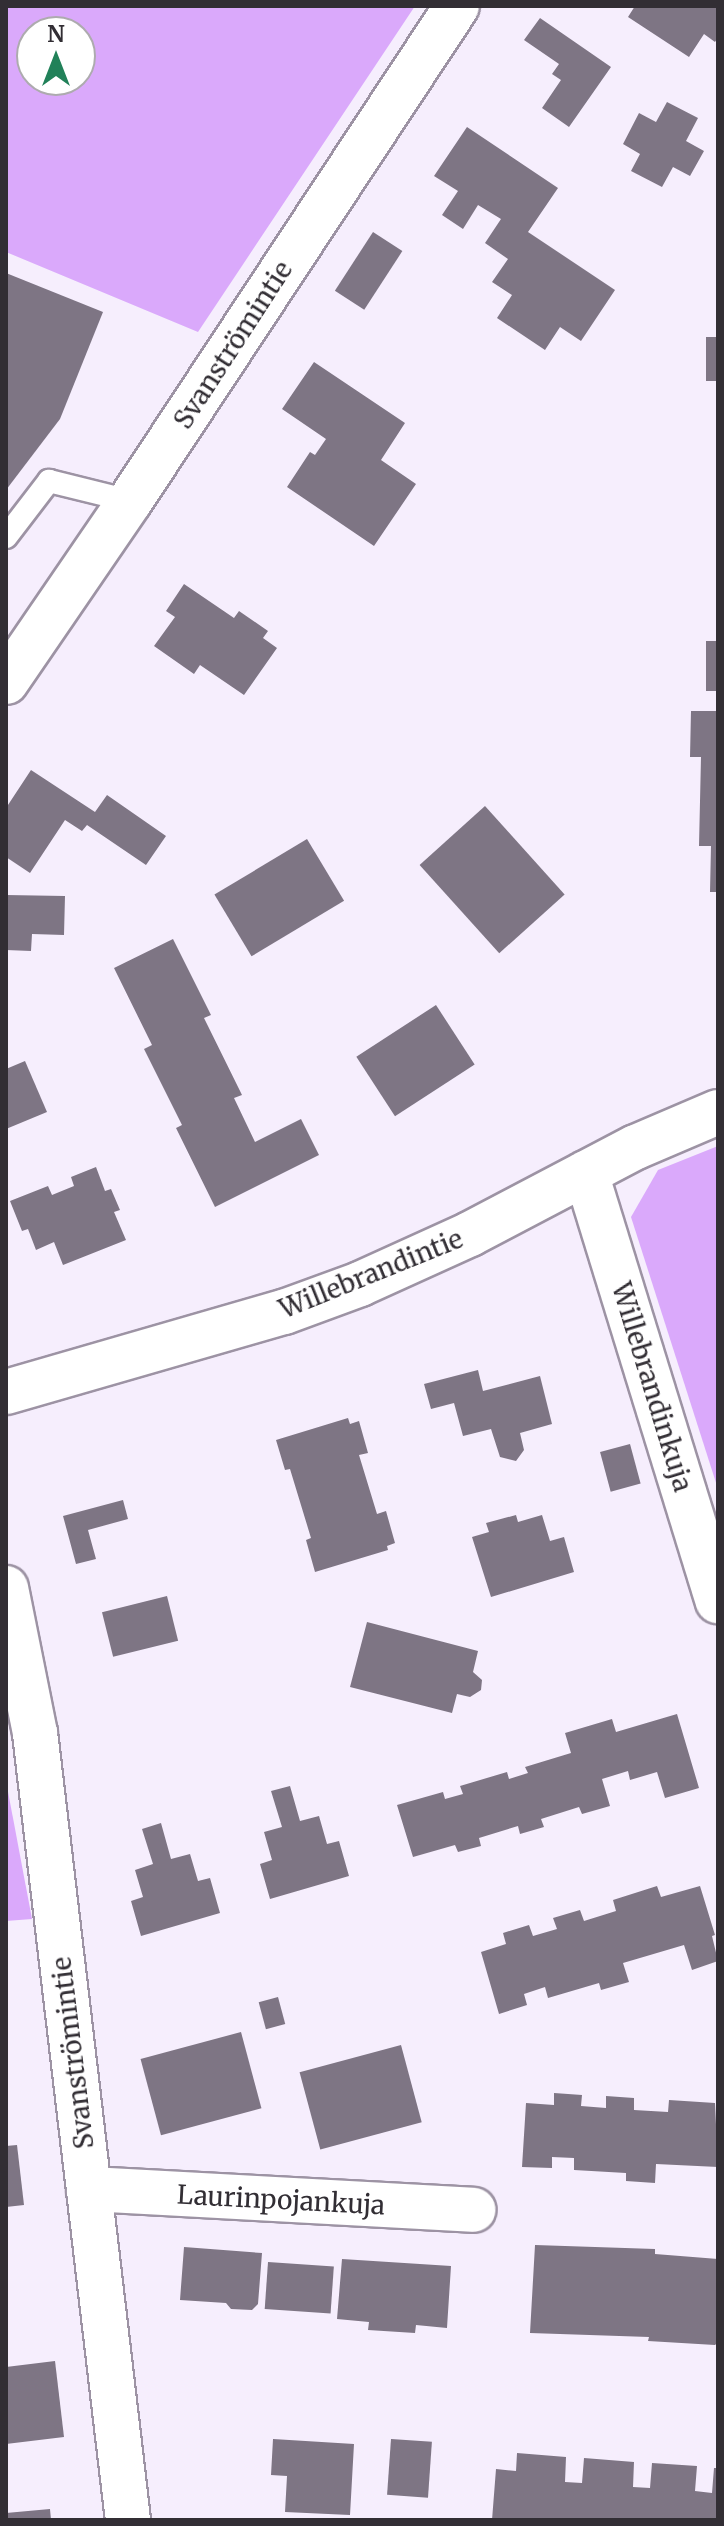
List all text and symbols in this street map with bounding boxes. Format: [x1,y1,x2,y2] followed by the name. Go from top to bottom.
[16,16,96,96] north arrow
[47,20,65,48] text: N
[167,255,299,435] street label: Svanströmintie
[275,1223,467,1325] street label: Willebrandintie
[605,1279,699,1495] street label: Willebrandinkuja
[46,1955,100,2151] street label: Svanströmintie
[176,2179,386,2221] street label: Laurinpojankuja

